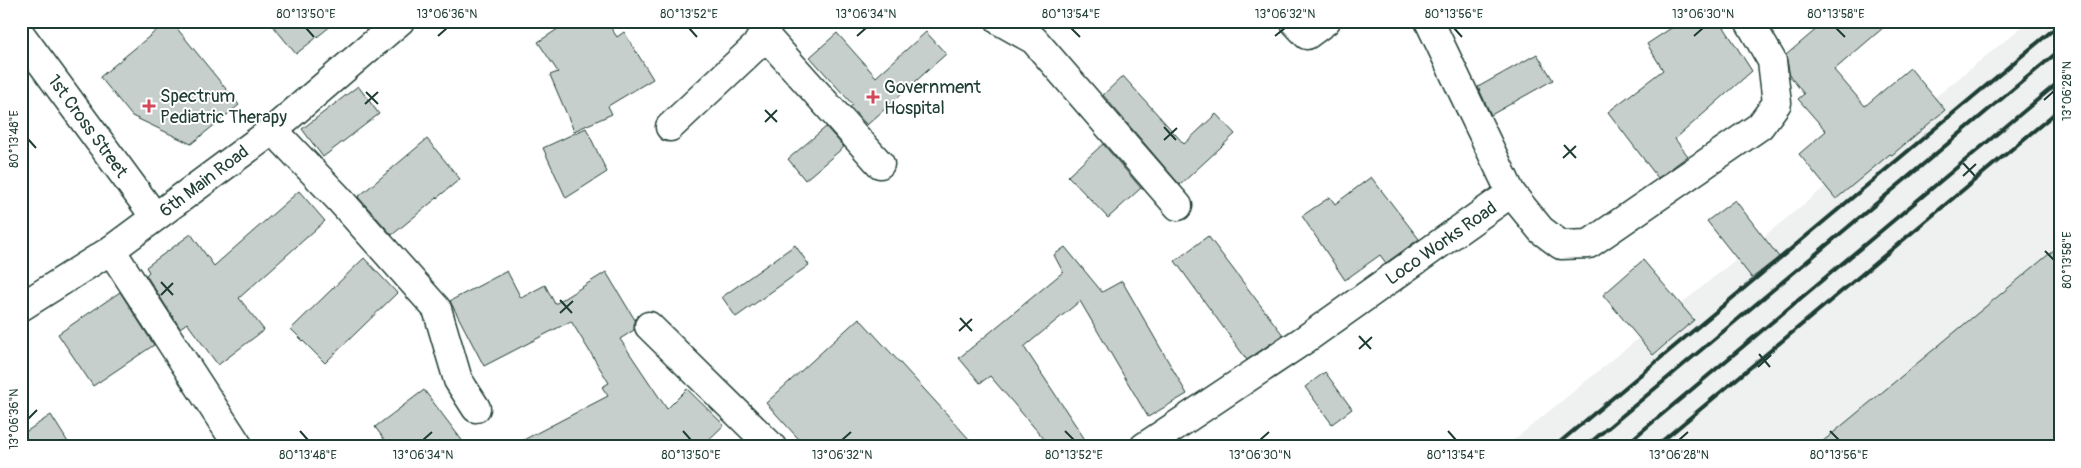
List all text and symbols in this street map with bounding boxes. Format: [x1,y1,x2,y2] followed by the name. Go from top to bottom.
[276,7,336,22] text: 80°13'50"E
[417,7,477,22] text: 13°06'36"N
[660,7,718,22] text: 80°13'52"E
[836,7,896,22] text: 13°06'34"N
[1042,7,1100,22] text: 80°13'54"E
[1255,7,1315,22] text: 13°06'32"N
[1425,7,1483,22] text: 80°13'56"E
[1672,7,1734,22] text: 13°06'30"N
[1808,7,1864,22] text: 80°13'58"E
[2060,61,2075,121] text: 13°06'28"N
[42,70,133,183] street label: 1st Cross Street
[884,76,982,120] place label: Government Hospital
[160,85,287,129] place label: Spectrum Pediatric Therapy
[866,90,880,104] marker: Government Hospital
[142,99,156,113] marker: Spectrum Pediatric Therapy
[7,110,22,168] text: 80°13'48"E
[155,140,253,222] street label: 6th Main Road
[1381,196,1501,290] street label: Loco Works Road
[2060,232,2075,288] text: 80°13'58"E
[7,389,22,449] text: 13°06'36"N
[279,448,337,463] text: 80°13'48"E
[393,448,453,463] text: 13°06'34"N
[661,448,721,463] text: 80°13'50"E
[812,448,872,463] text: 13°06'32"N
[1045,448,1103,463] text: 80°13'52"E
[1229,448,1291,463] text: 13°06'30"N
[1427,448,1485,463] text: 80°13'54"E
[1649,448,1709,463] text: 13°06'28"N
[1810,448,1868,463] text: 80°13'56"E

